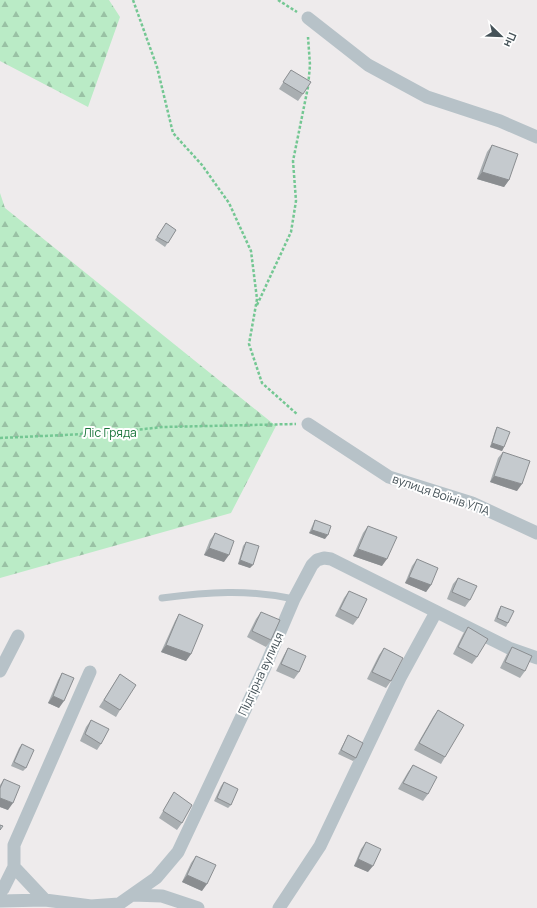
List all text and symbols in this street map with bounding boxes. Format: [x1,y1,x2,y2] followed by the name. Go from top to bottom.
[481,16,521,56] north arrow
[501,30,520,50] text: Пн
[83,424,137,441] park label: Ліс Гряда
[390,470,493,519] street label: вулиця Воїнів УПА
[234,629,287,718] street label: Підгірна вулиця

